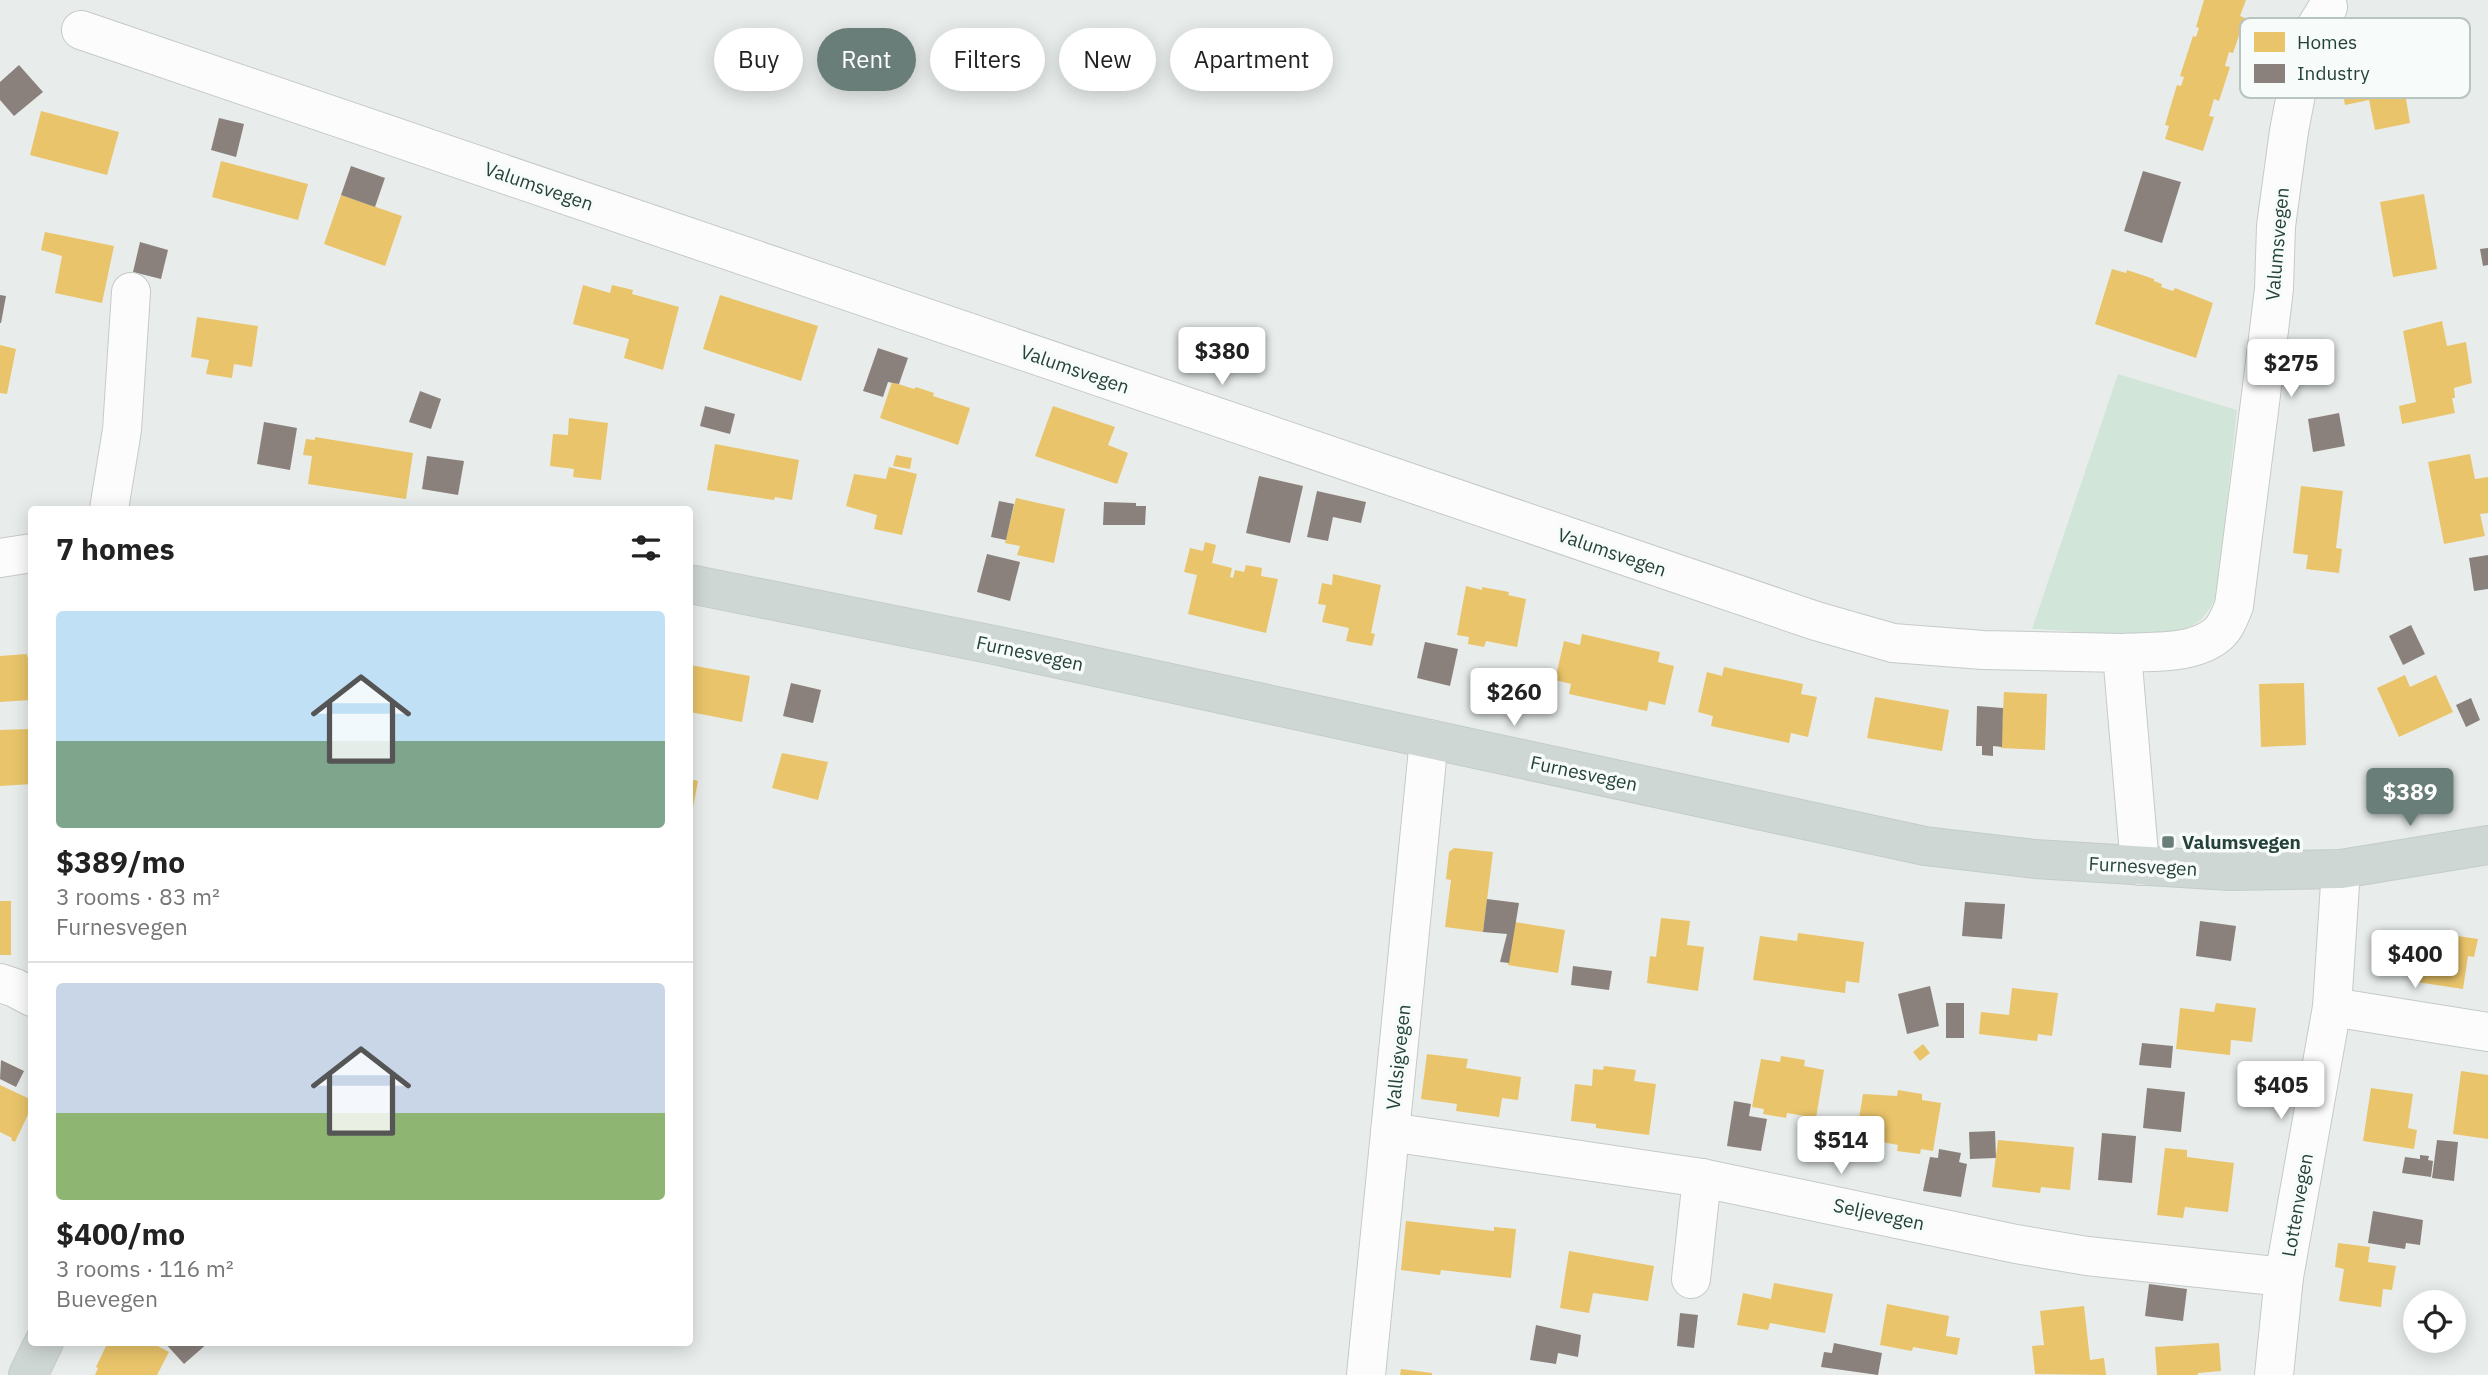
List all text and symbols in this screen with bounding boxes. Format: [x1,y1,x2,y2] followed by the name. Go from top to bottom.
[2240,18,2470,98] legend
[714,28,803,91] chip: Buy
[817,28,916,91] chip: Rent
[930,28,1045,91] chip: Filters
[1059,28,1156,91] chip: New
[1170,28,1333,91] chip: Apartment
[2297,30,2357,54] text: Homes
[2297,61,2370,85] text: Industry
[481,156,597,216] street label: Valumsvegen
[2260,186,2294,302] street label: Valumsvegen
[1181,328,1263,387] pin: $380
[1194,335,1250,365] text: $380
[1017,339,1133,399] street label: Valumsvegen
[2250,340,2332,399] pin: $275
[2263,347,2319,377] text: $275
[1554,522,1670,582] street label: Valumsvegen
[56,529,175,568] text: 7 homes
[627,529,665,567] icon: filters
[974,630,1086,676] street label: Furnesvegen
[298,656,424,782] icon: home
[1473,668,1555,728] pin: $260
[1486,676,1542,706] text: $260
[1528,750,1640,796] street label: Furnesvegen
[2369,768,2451,828] pin: $389
[2382,776,2438,806] text: $389
[2182,830,2301,854] place label: Valumsvegen
[2160,834,2176,850] marker: Valumsvegen
[56,842,185,881] text: $389/mo
[2088,851,2198,881] street label: Furnesvegen
[56,881,220,911] text: 3 rooms · 83 m²
[56,911,188,941] text: Furnesvegen
[2374,930,2456,990] pin: $400
[2387,938,2443,968] text: $400
[1381,1003,1415,1111] street label: Vallsigvegen
[298,1028,424,1154] icon: home
[2240,1062,2322,1121] pin: $405
[2253,1069,2309,1099] text: $405
[1800,1116,1882,1176] pin: $514
[1813,1124,1869,1154] text: $514
[2276,1151,2318,1259] street label: Lottenvegen
[1831,1193,1927,1235] street label: Seljevegen
[56,1214,185,1253] text: $400/mo
[56,1253,234,1283] text: 3 rooms · 116 m²
[56,1283,158,1313] text: Buevegen
[2403,1290,2466,1353] map controls
[2403,1290,2466,1353] button: locate

